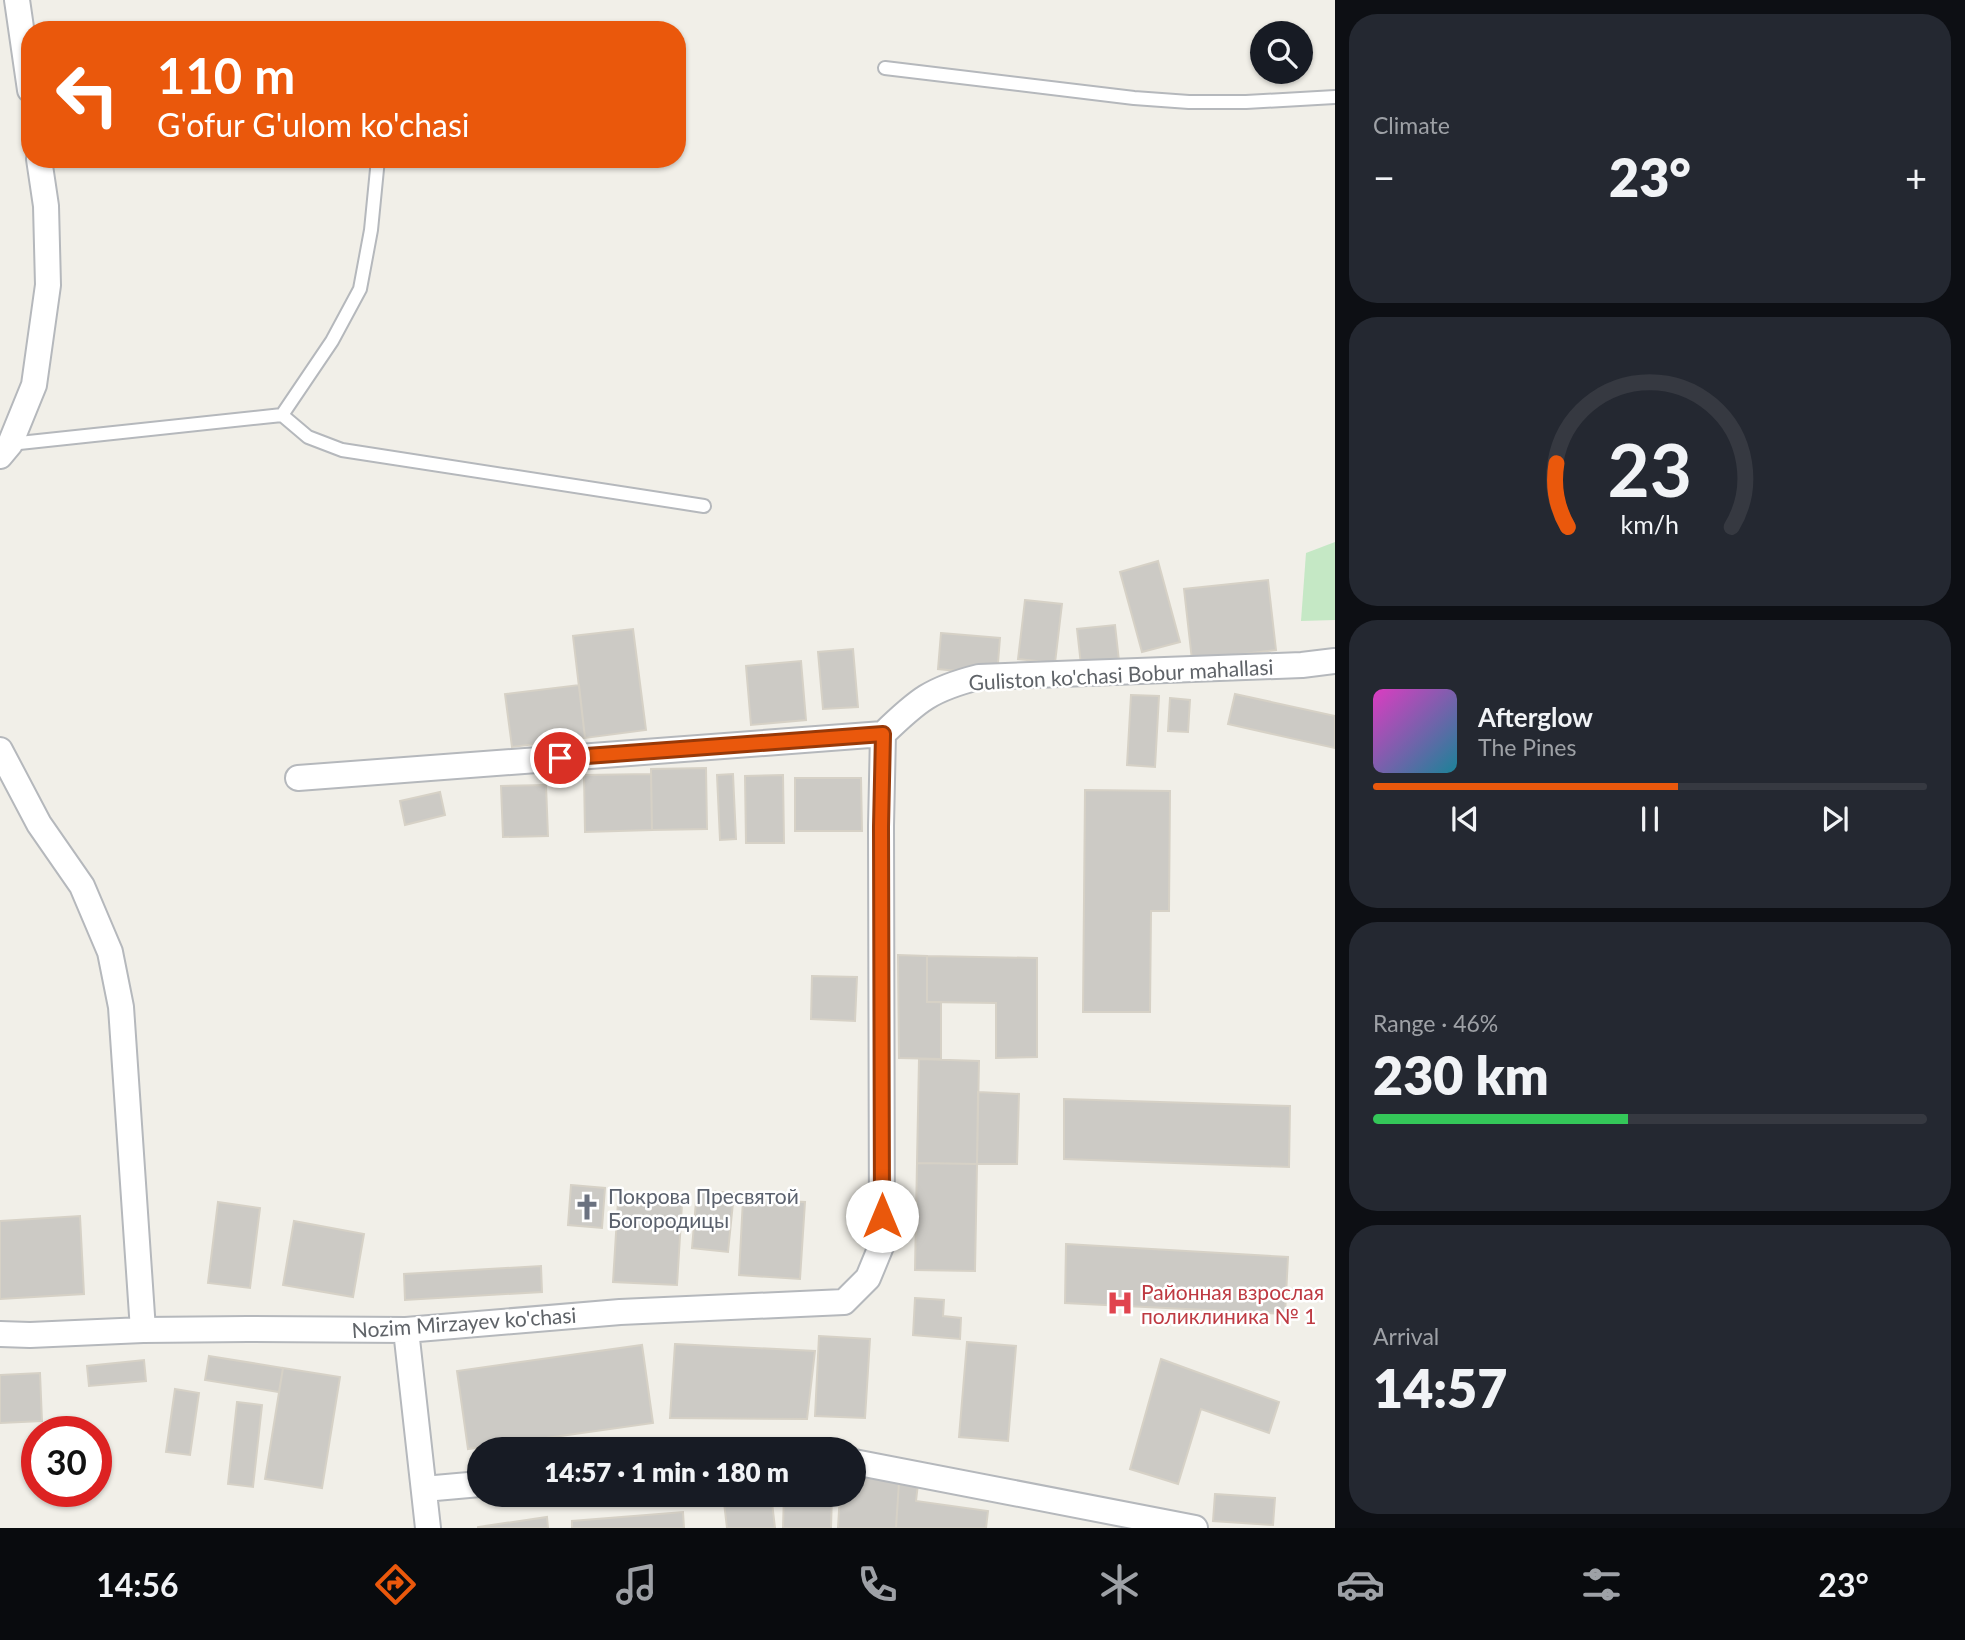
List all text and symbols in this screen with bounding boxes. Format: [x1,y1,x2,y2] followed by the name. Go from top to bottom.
[1250,21,1313,84] map controls
[1250,21,1313,84] button: search
[157,46,295,104] text: 110 m
[42,49,133,140] icon: left
[157,105,469,144] text: G'ofur G'ulom ko'chasi
[1373,111,1450,139] text: Climate
[1609,146,1691,208] text: 23°
[1373,154,1395,200] text: −
[1905,154,1927,200] text: +
[1608,426,1692,514] text: 23
[1621,509,1679,539] text: km/h
[968,654,1274,694] street label: Guliston ko'chasi Bobur mahallasi
[1478,701,1593,733] text: Afterglow
[530,728,590,788] pin
[1478,733,1576,761] text: The Pines
[541,739,579,777] icon: arrive
[1446,800,1484,838] icon: previous
[1631,800,1669,838] icon: pause
[1816,800,1854,838] icon: next
[1373,1009,1498,1037] text: Range · 46%
[1373,1044,1549,1106] text: 230 km
[845,1179,919,1253] position arrow
[608,1183,799,1232] place label: Покрова Пресвятой Богородицы
[572,1192,602,1222] church icon: Покрова Пресвятой Богородицы
[1141,1279,1324,1328] place label: Районная взрослая поликлиника № 1
[1105,1288,1135,1318] hospital icon: Районная взрослая поликлиника № 1
[351,1302,577,1342] street label: Nozim Mirzayev ko'chasi
[1373,1322,1439,1350] text: Arrival
[1373,1357,1507,1419] text: 14:57
[21,1416,112,1507] speed limit sign: 30
[544,1456,789,1488] text: 14:57 · 1 min · 180 m
[371,1560,420,1609] icon: directions
[612,1560,661,1609] icon: music
[853,1560,902,1609] icon: phone
[1095,1560,1144,1609] icon: climate
[1336,1560,1385,1609] icon: car
[1577,1560,1626,1609] icon: filters
[96,1565,179,1604] text: 14:56
[1818,1565,1869,1604] text: 23°

